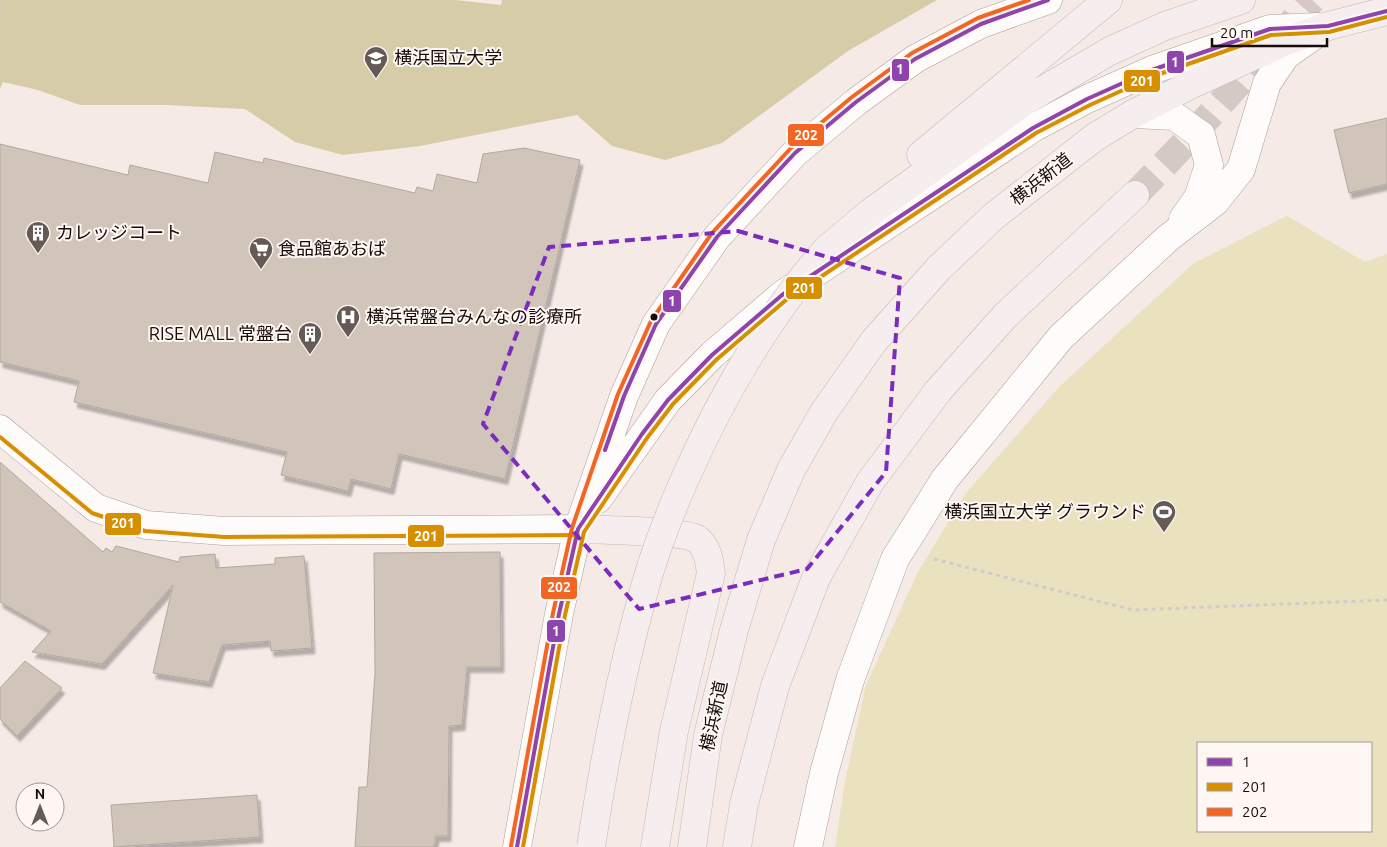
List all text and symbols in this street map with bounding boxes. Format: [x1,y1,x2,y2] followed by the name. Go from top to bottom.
[1212,15,1327,47] scale bar
[1220,24,1253,41] text: 20 m
[363,45,389,79] school or university icon: 横浜国立大学
[394,47,502,67] place label: 横浜国立大学
[1166,50,1185,74] line badge: 1
[1171,54,1179,70] text: 1
[891,58,910,82] line badge: 1
[896,61,904,77] text: 1
[1123,69,1161,93] line badge: 201
[1130,73,1154,89] text: 201
[787,123,825,147] line badge: 202
[794,127,818,143] text: 202
[1006,148,1075,208] street label: 横浜新道
[25,220,51,254] building icon: カレッジコート
[56,222,182,242] place label: カレッジコート
[248,236,274,270] supermarket icon: 食品館あおば
[278,238,386,258] place label: 食品館あおば
[785,276,823,300] line badge: 201
[792,280,816,296] text: 201
[662,289,682,313] line badge: 1
[668,293,676,309] text: 1
[335,304,361,338] hospital icon: 横浜常盤台みんなの診療所
[366,306,582,326] place label: 横浜常盤台みんなの診療所
[649,312,659,322] unlabelled marker
[297,321,323,355] building icon: RISE MALL 常盤台
[149,323,292,343] place label: RISE MALL 常盤台
[1151,499,1177,533] sports icon: 横浜国立大学 グラウンド
[944,501,1146,521] place label: 横浜国立大学 グラウンド
[104,512,142,536] line badge: 201
[111,515,135,531] text: 201
[407,524,445,548] line badge: 201
[414,528,438,544] text: 201
[540,576,578,600] line badge: 202
[547,579,571,595] text: 202
[546,619,566,643] line badge: 1
[552,623,560,639] text: 1
[696,678,730,753] street label: 横浜新道
[1197,742,1372,832] legend
[1242,753,1250,770] text: 1
[1242,778,1267,795] text: 201
[15,782,65,832] north arrow
[35,786,45,802] text: N
[1242,803,1267,820] text: 202

